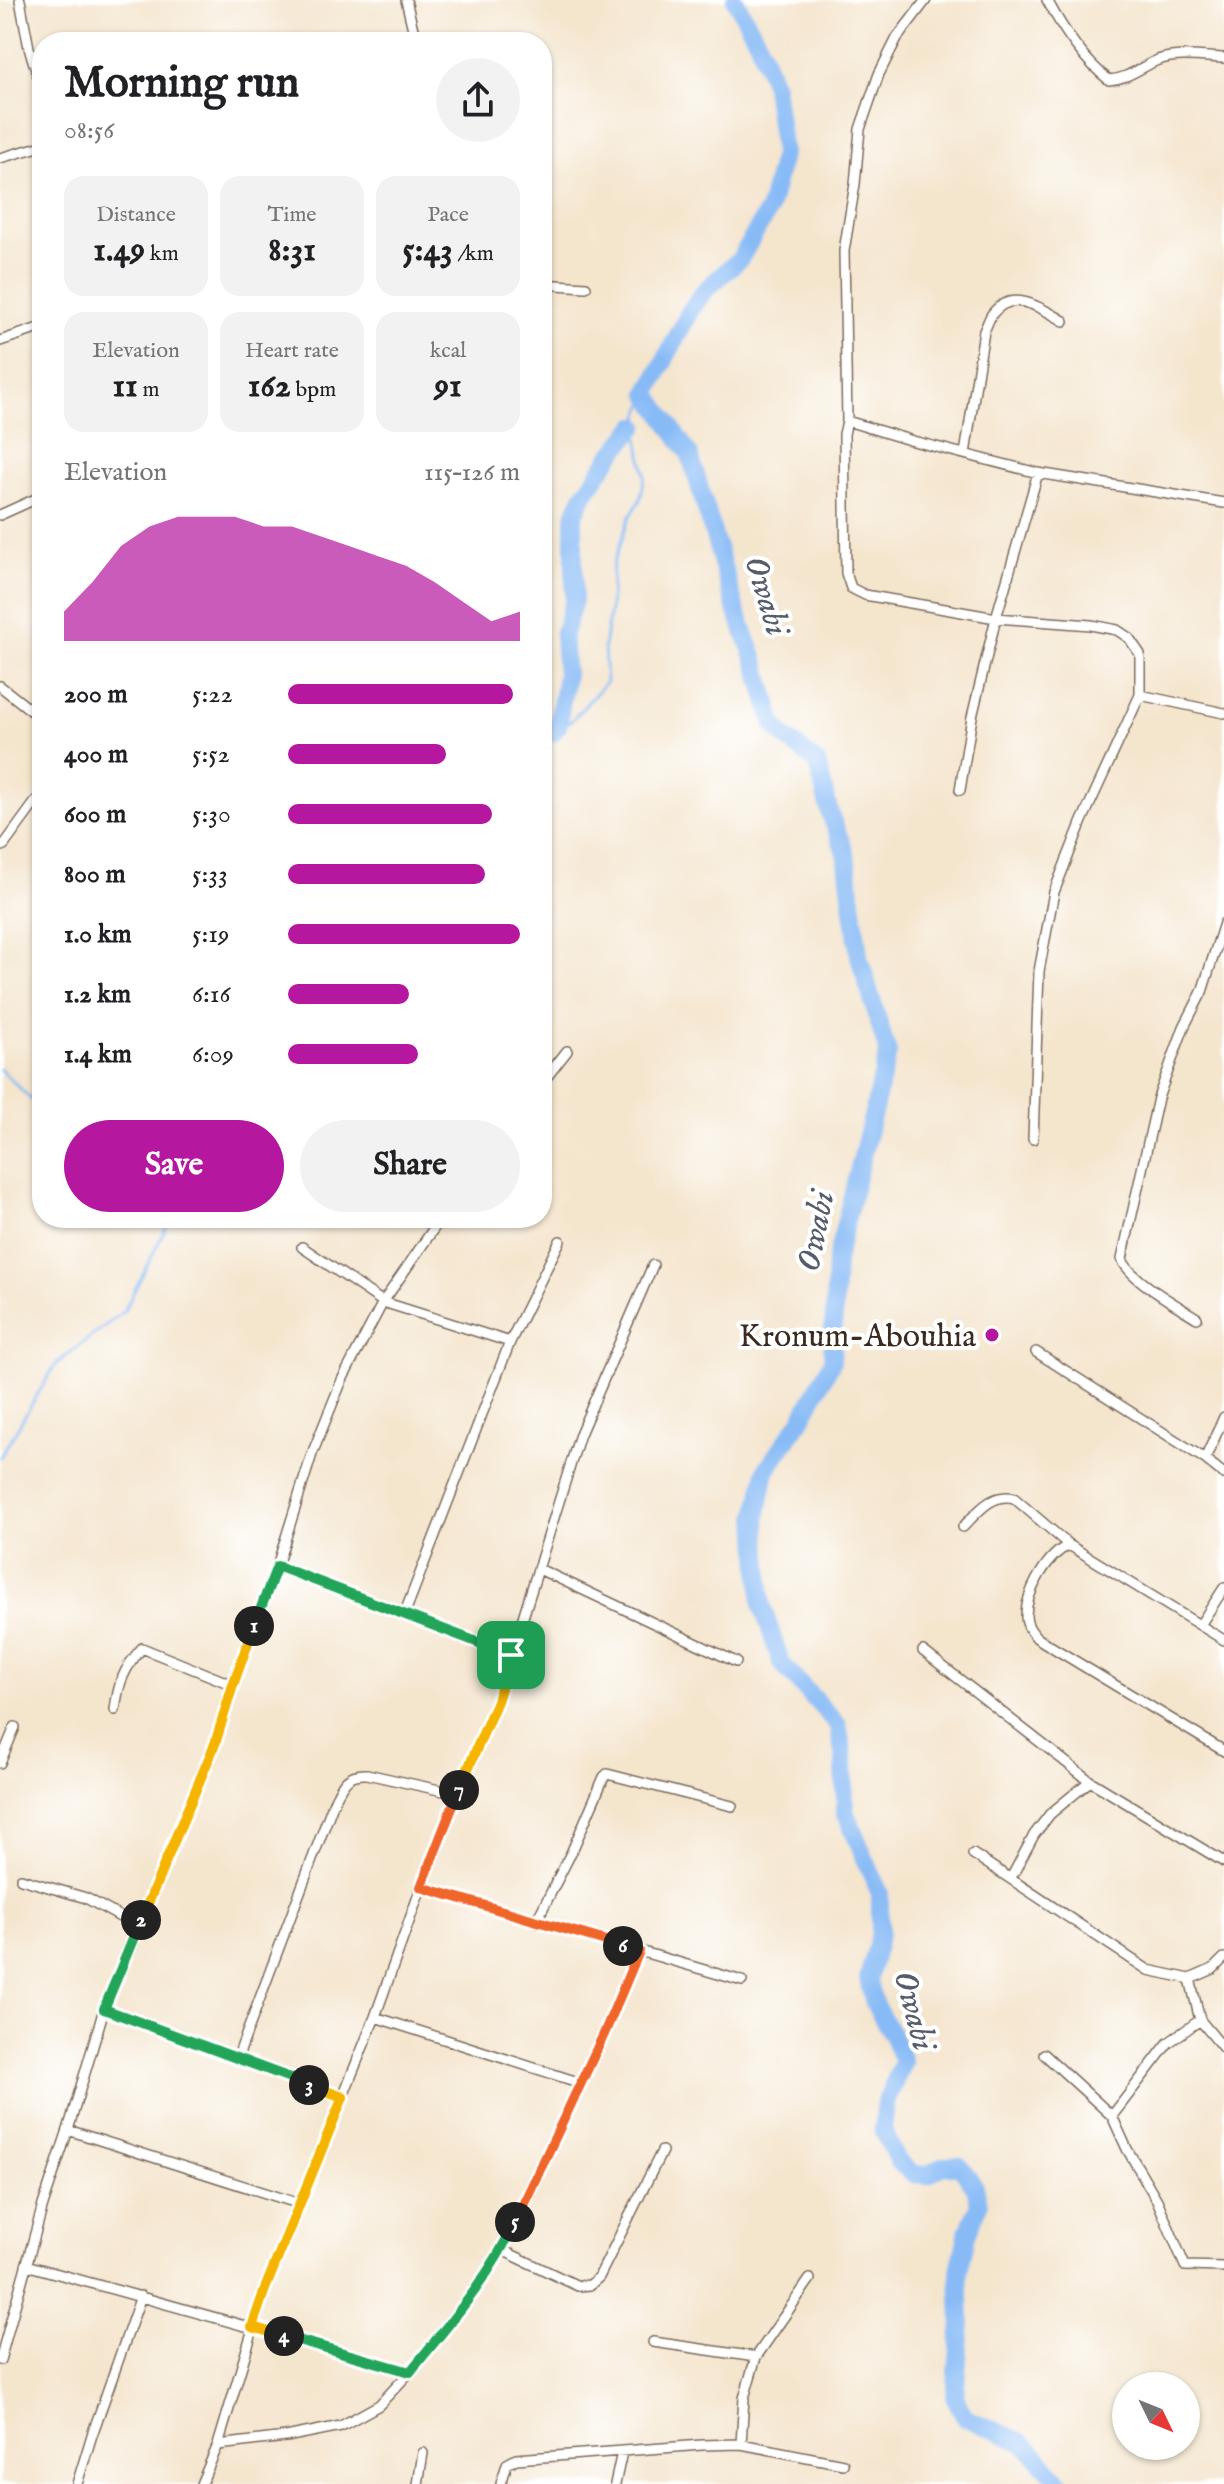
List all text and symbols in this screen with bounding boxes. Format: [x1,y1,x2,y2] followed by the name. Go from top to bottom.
[64,56,299,112] text: Morning run
[436,58,520,142] button: share
[64,114,114,147] text: 08:56
[96,201,176,229] text: Distance
[268,201,316,229] text: Time
[427,201,469,229] text: Pace
[93,229,145,272] text: 1.49
[268,229,316,272] text: 8:31
[402,229,453,272] text: 5:43
[145,240,179,268] text: km
[453,240,494,268] text: /km
[92,337,180,365] text: Elevation
[245,337,339,365] text: Heart rate
[430,337,466,365] text: kcal
[112,365,138,408] text: 11
[248,365,291,408] text: 162
[434,365,462,408] text: 91
[138,376,160,404] text: m
[291,376,336,404] text: bpm
[64,456,167,489] text: Elevation
[424,456,520,489] text: 115–126 m
[733,551,799,643] water label: Owabi
[64,678,128,711] text: 200 m
[192,678,233,711] text: 5:22
[64,738,128,771] text: 400 m
[192,738,230,771] text: 5:52
[64,798,126,831] text: 600 m
[192,798,231,831] text: 5:30
[64,858,126,891] text: 800 m
[192,858,228,891] text: 5:33
[64,918,132,951] text: 1.0 km
[192,918,229,951] text: 5:19
[64,978,131,1011] text: 1.2 km
[192,978,230,1011] text: 6:16
[64,1038,132,1071] text: 1.4 km
[192,1038,234,1071] text: 6:09
[64,1120,284,1212] button: Save
[300,1120,520,1212] button: Share
[788,1185,846,1275] water label: Owabi
[739,1317,976,1358] place label: Kronum-Abouhia
[983,1326,1001,1344] marker: Kronum-Abouhia
[234,1606,274,1646] pin: 1
[250,1612,258,1640] text: 1
[477,1621,545,1689] pin
[489,1633,533,1677] icon: arrive
[439,1770,479,1810] pin: 7
[454,1776,464,1804] text: 7
[121,1900,161,1940] pin: 2
[136,1906,146,1934] text: 2
[603,1926,643,1966] pin: 6
[618,1932,628,1960] text: 6
[882,1966,945,2057] water label: Owabi
[289,2065,329,2105] pin: 3
[305,2071,313,2099] text: 3
[495,2202,535,2242] pin: 5
[511,2208,519,2236] text: 5
[264,2316,304,2356] pin: 4
[279,2322,289,2350] text: 4
[1112,2372,1200,2460] north arrow
[1112,2372,1200,2460] map controls

